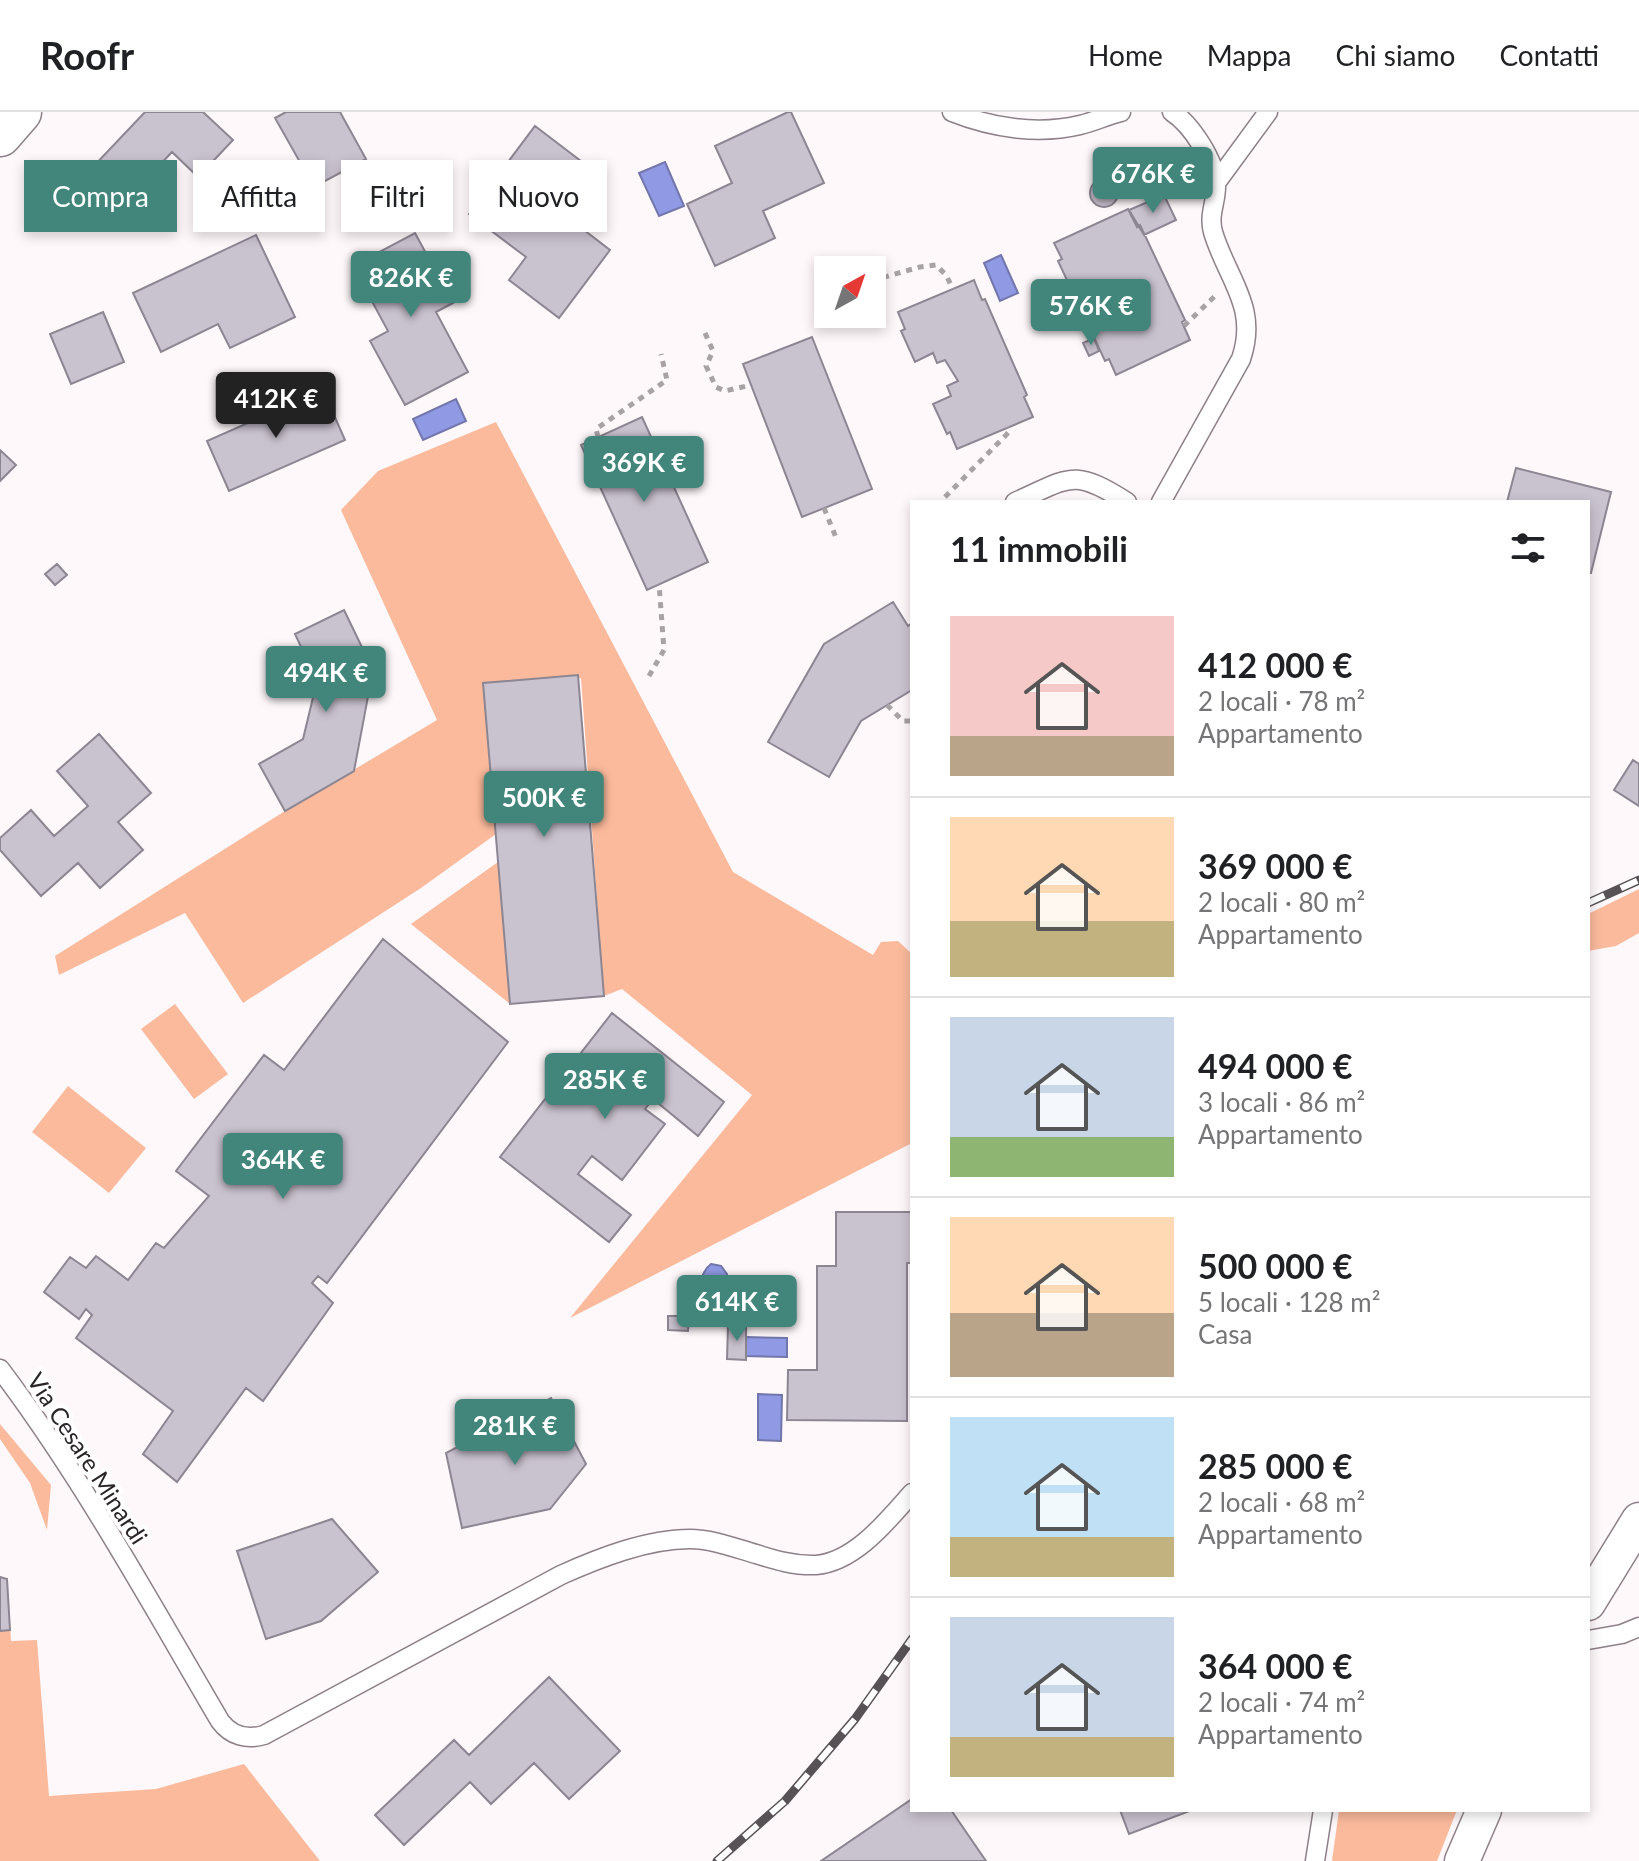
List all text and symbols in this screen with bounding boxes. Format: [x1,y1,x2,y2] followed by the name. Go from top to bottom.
[40,32,134,78] text: Roofr
[1088,38,1163,72] text: Home
[1207,38,1292,72] text: Mappa
[1336,38,1455,72] text: Chi siamo
[1499,38,1599,72] text: Contatti
[1088,147,1218,215] pin: 676K €
[1111,157,1195,189] text: 676K €
[24,160,177,232] chip: Compra
[193,160,325,232] chip: Affitta
[341,160,453,232] chip: Filtri
[469,160,607,232] chip: Nuovo
[346,251,476,319] pin: 826K €
[814,256,886,328] north arrow
[814,256,886,328] map controls
[369,261,453,293] text: 826K €
[1026,279,1156,347] pin: 576K €
[1049,289,1133,321] text: 576K €
[211,372,341,440] pin: 412K €
[234,382,318,414] text: 412K €
[579,436,709,504] pin: 369K €
[602,446,686,478] text: 369K €
[1506,526,1550,570] icon: filters
[950,528,1128,569] text: 11 immobili
[1198,644,1353,685] text: 412 000 €
[261,646,391,714] pin: 494K €
[1014,648,1110,744] icon: home
[284,656,368,688] text: 494K €
[1198,685,1365,717] text: 2 locali · 78 m²
[1198,717,1363,749] text: Appartamento
[479,771,609,839] pin: 500K €
[502,781,586,813] text: 500K €
[1198,845,1353,886] text: 369 000 €
[1014,849,1110,945] icon: home
[1198,886,1365,918] text: 2 locali · 80 m²
[1198,918,1363,950] text: Appartamento
[1198,1045,1353,1086] text: 494 000 €
[1014,1049,1110,1145] icon: home
[540,1053,670,1121] pin: 285K €
[563,1063,647,1095] text: 285K €
[1198,1086,1365,1118] text: 3 locali · 86 m²
[1198,1118,1363,1150] text: Appartamento
[218,1133,348,1201] pin: 364K €
[241,1143,325,1175] text: 364K €
[1198,1245,1353,1286] text: 500 000 €
[1014,1249,1110,1345] icon: home
[672,1275,802,1343] pin: 614K €
[695,1285,779,1317] text: 614K €
[1198,1286,1380,1318] text: 5 locali · 128 m²
[1198,1318,1252,1350] text: Casa
[22,1367,154,1549] street label: Via Cesare Minardi
[450,1399,580,1467] pin: 281K €
[473,1409,557,1441] text: 281K €
[1198,1445,1353,1486] text: 285 000 €
[1014,1449,1110,1545] icon: home
[1198,1486,1365,1518] text: 2 locali · 68 m²
[1198,1518,1363,1550] text: Appartamento
[1198,1645,1353,1686] text: 364 000 €
[1014,1649,1110,1745] icon: home
[1198,1686,1365,1718] text: 2 locali · 74 m²
[1198,1718,1363,1750] text: Appartamento

